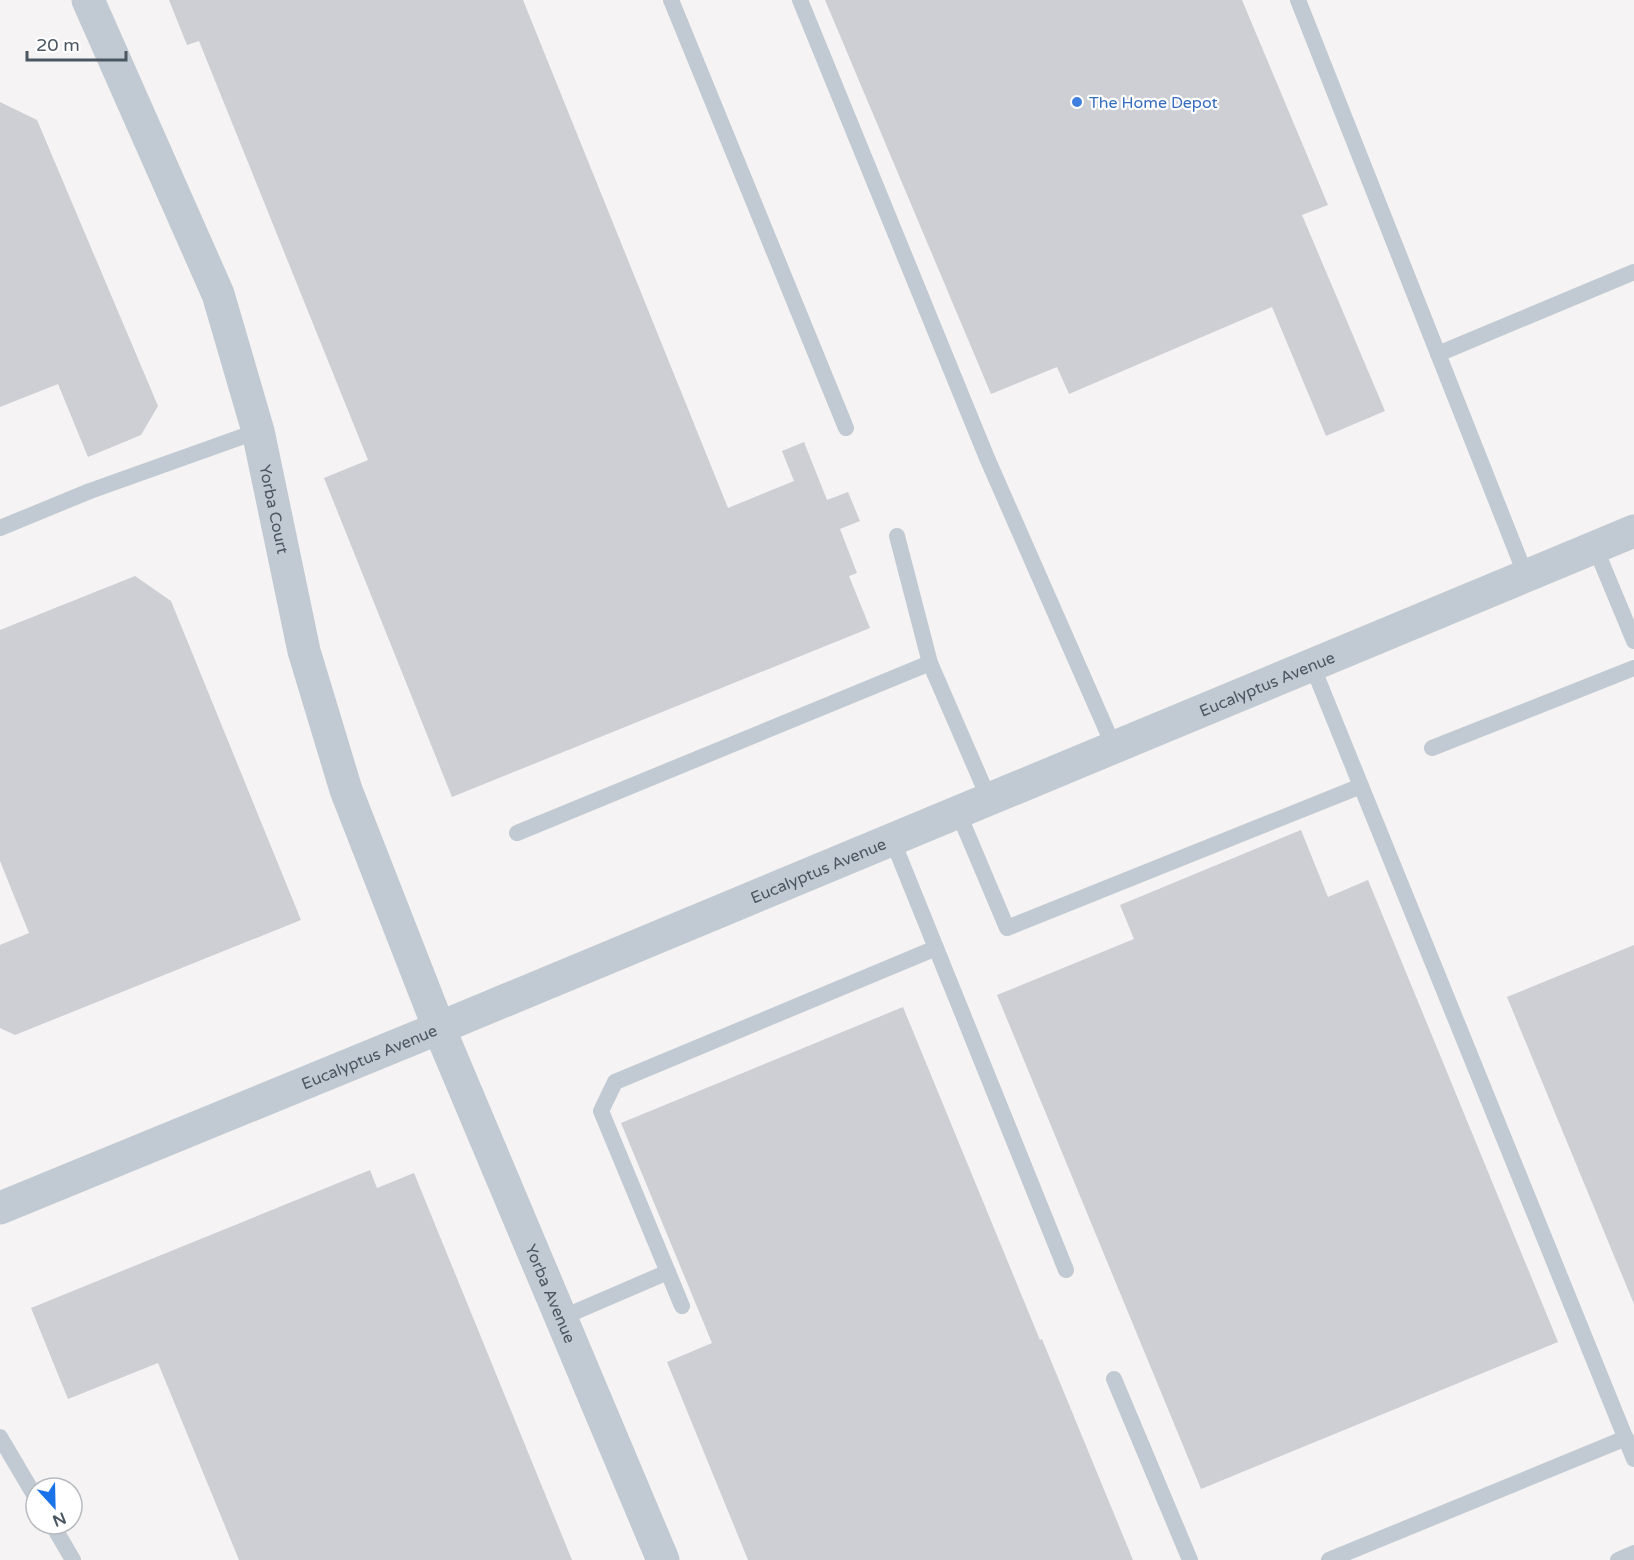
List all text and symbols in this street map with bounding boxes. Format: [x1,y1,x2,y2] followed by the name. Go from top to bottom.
[27,24,126,62] scale bar
[36,34,80,56] text: 20 m
[1089,93,1218,113] place label: The Home Depot
[1070,95,1084,109] marker: The Home Depot
[254,463,292,556] street label: Yorba Court
[1196,648,1338,722] street label: Eucalyptus Avenue
[748,834,889,908] street label: Eucalyptus Avenue
[299,1021,440,1094] street label: Eucalyptus Avenue
[520,1241,580,1346] street label: Yorba Avenue
[24,1476,84,1536] north arrow
[50,1507,69,1531] text: N

